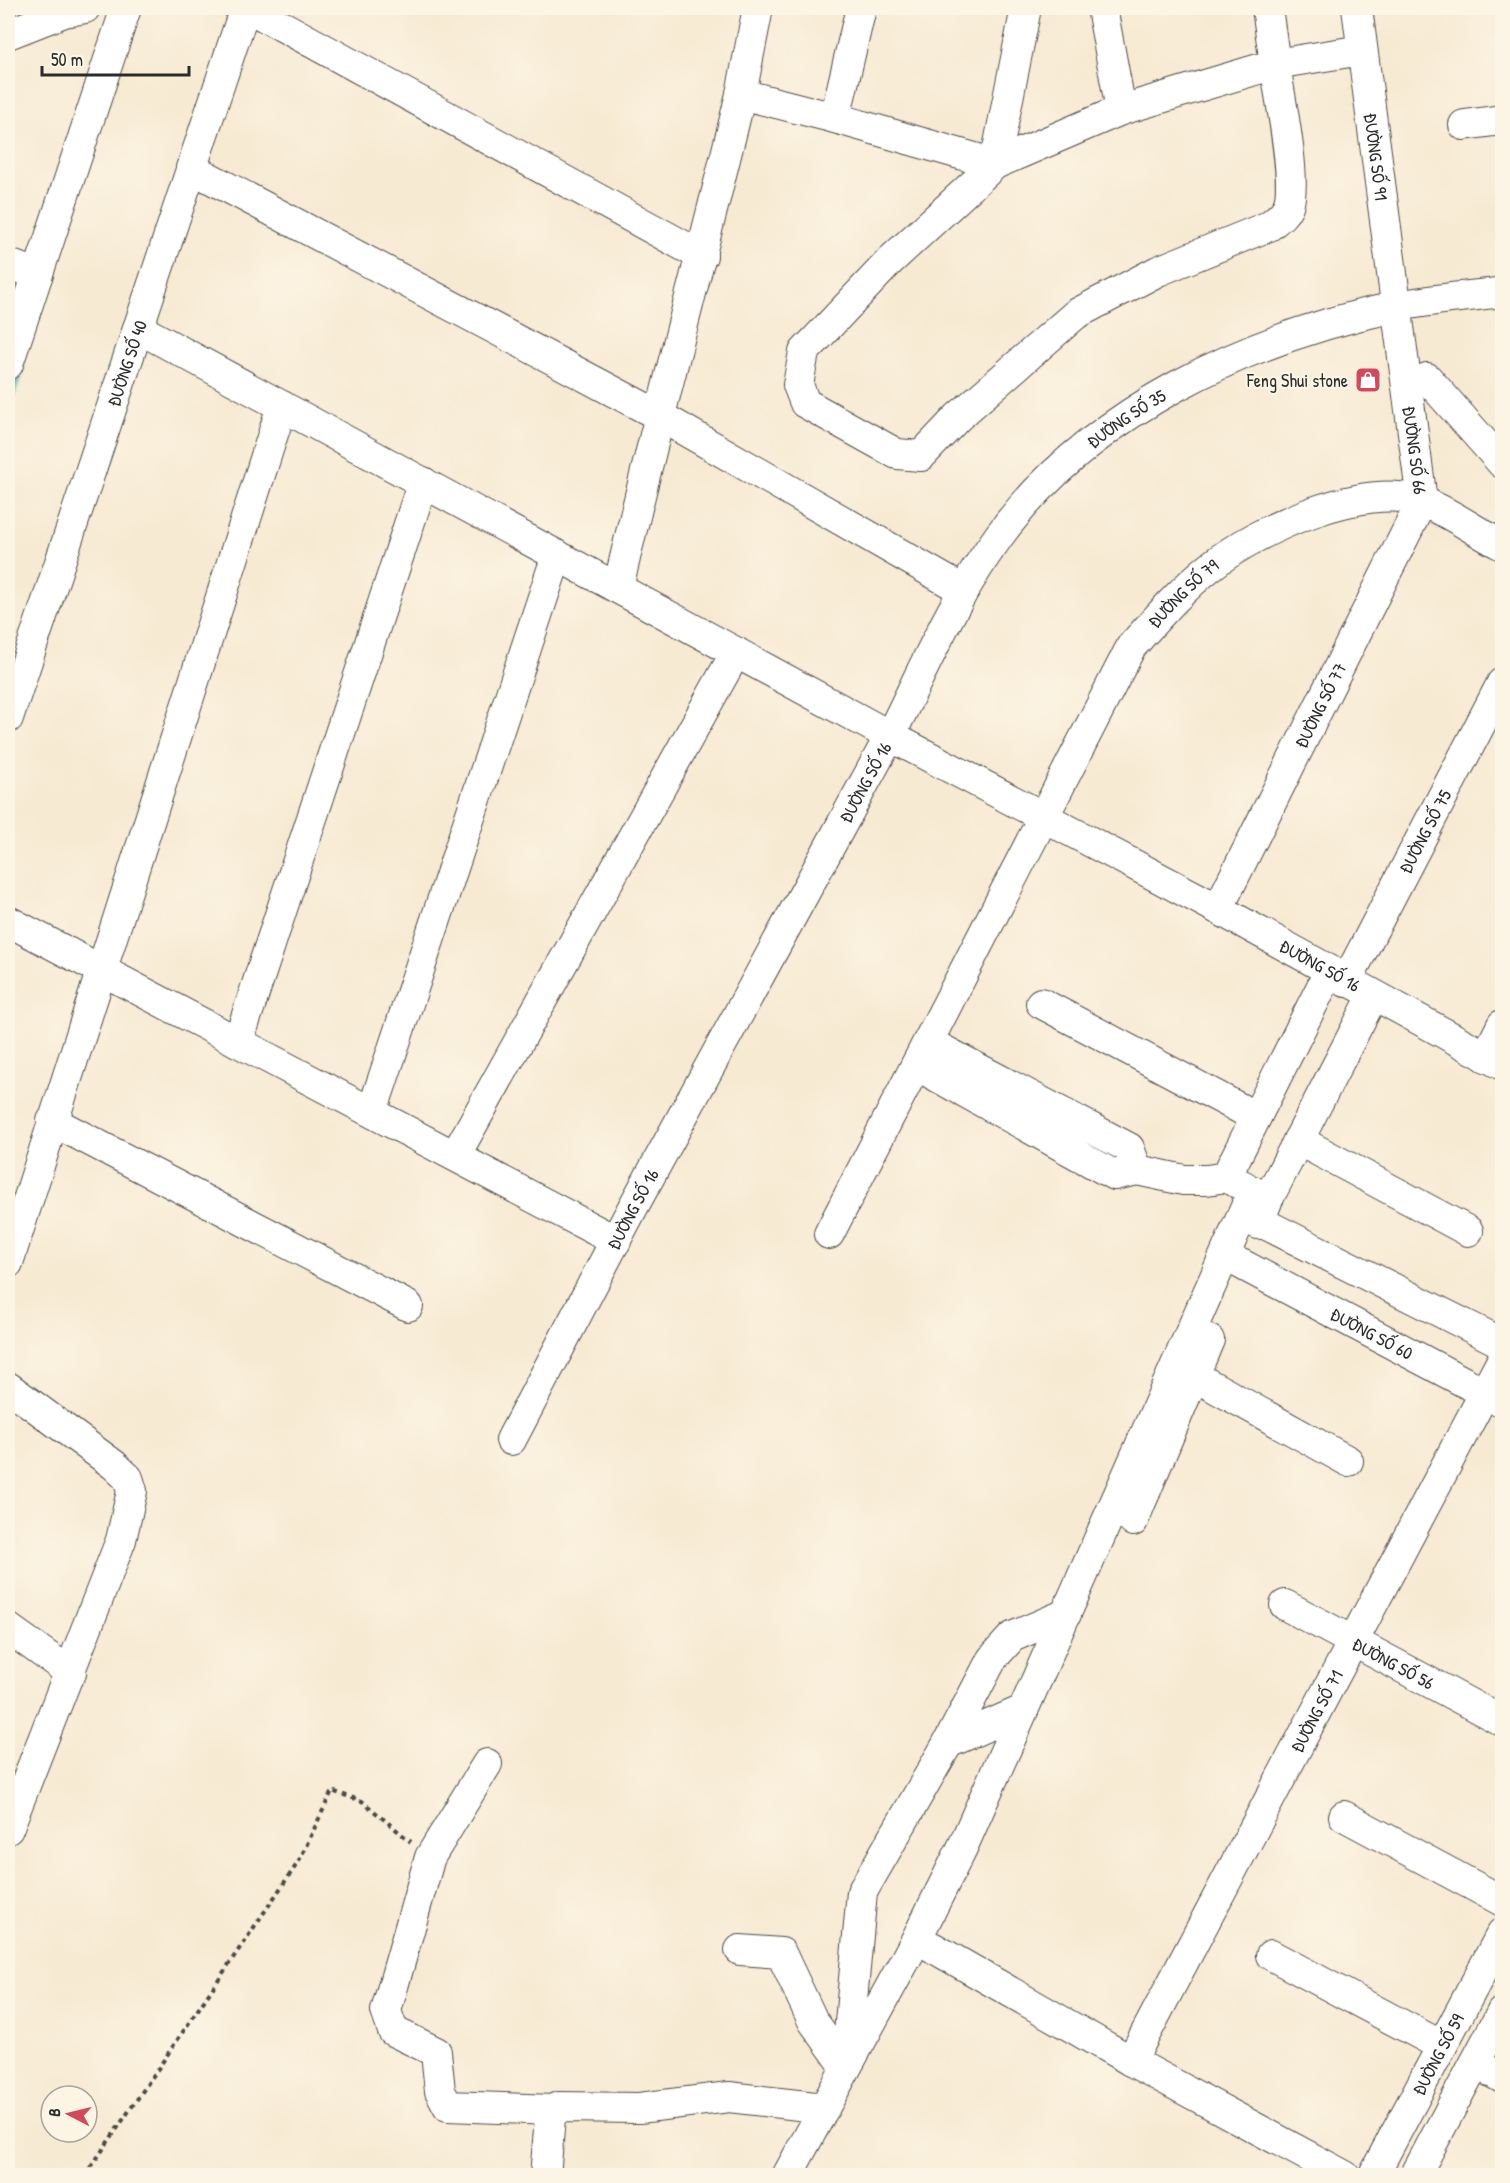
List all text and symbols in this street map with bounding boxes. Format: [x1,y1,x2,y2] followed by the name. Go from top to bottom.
[42,39,189,77] scale bar
[51,47,83,72] text: 50 m
[1358,112,1395,202] street label: ĐƯỜNG SỐ 91
[100,317,152,410] street label: ĐƯỜNG SỐ 40
[1353,365,1383,395] shop icon: Feng Shui stone
[1246,368,1348,393] place label: Feng Shui stone
[1081,382,1170,454] street label: ĐƯỜNG SỐ 35
[1397,404,1434,496] street label: ĐƯỜNG SỐ 66
[1142,552,1224,633] street label: ĐƯỜNG SỐ 79
[1288,658,1352,752] street label: ĐƯỜNG SỐ 77
[833,737,897,827] street label: ĐƯỜNG SỐ 16
[1392,785,1457,877] street label: ĐƯỜNG SỐ 75
[1275,933,1365,997] street label: ĐƯỜNG SỐ 16
[601,1164,664,1254] street label: ĐƯỜNG SỐ 16
[1326,1301,1417,1365] street label: ĐƯỜNG SỐ 60
[1348,1631,1439,1695] street label: ĐƯỜNG SỐ 56
[1284,1665,1348,1757] street label: ĐƯỜNG SỐ 71
[1406,2009,1470,2099] street label: ĐƯỜNG SỐ 59
[39,2084,99,2144] north arrow
[43,2107,66,2118] text: B

